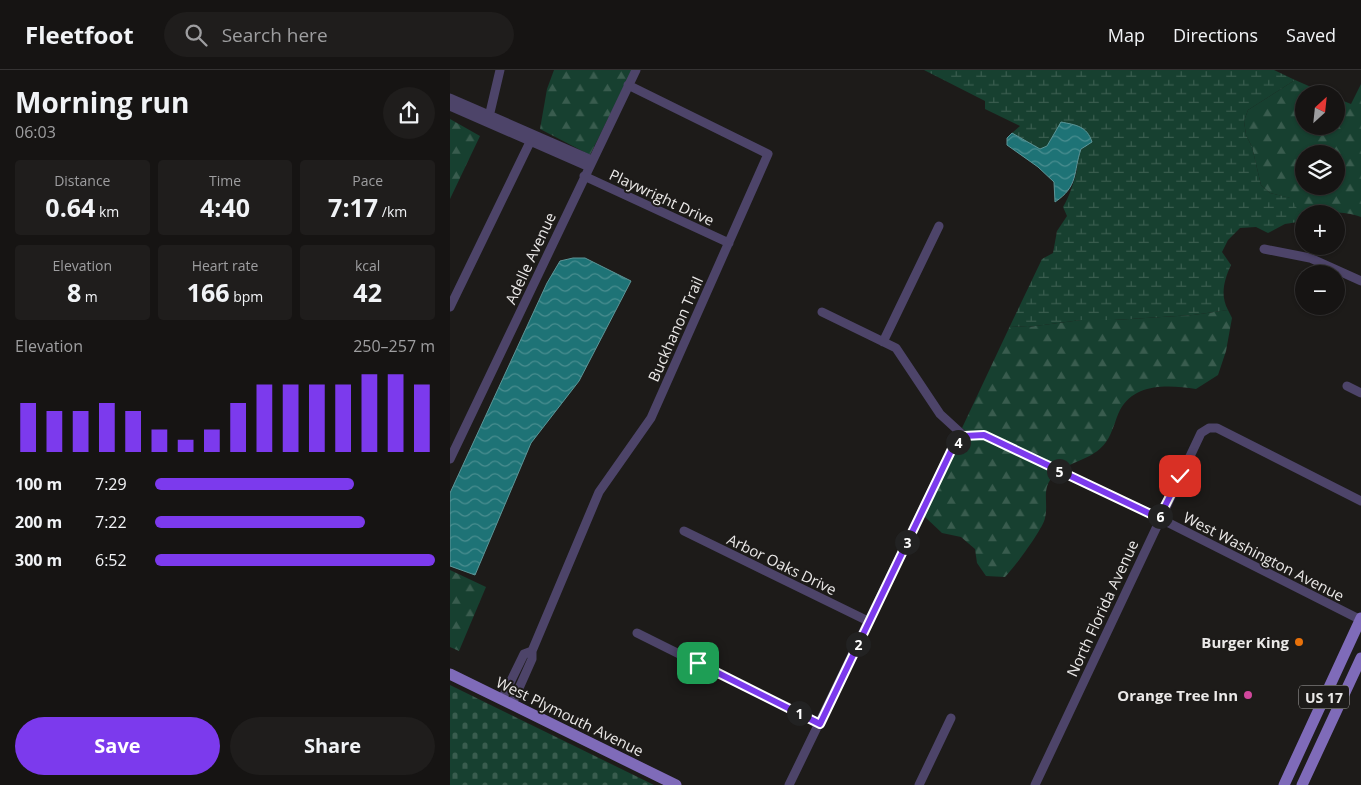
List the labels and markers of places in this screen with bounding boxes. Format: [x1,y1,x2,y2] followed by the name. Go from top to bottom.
[946,430,970,454] pin: 4
[1159,455,1201,497] pin
[1046,458,1072,484] pin: 5
[1148,504,1172,528] pin: 6
[894,530,920,554] pin: 3
[846,632,870,656] pin: 2
[1201,632,1290,652] place label: Burger King
[1293,636,1305,648] marker: Burger King
[677,642,719,684] pin
[1117,685,1238,705] place label: Orange Tree Inn
[1242,689,1254,701] marker: Orange Tree Inn
[786,700,812,726] pin: 1

